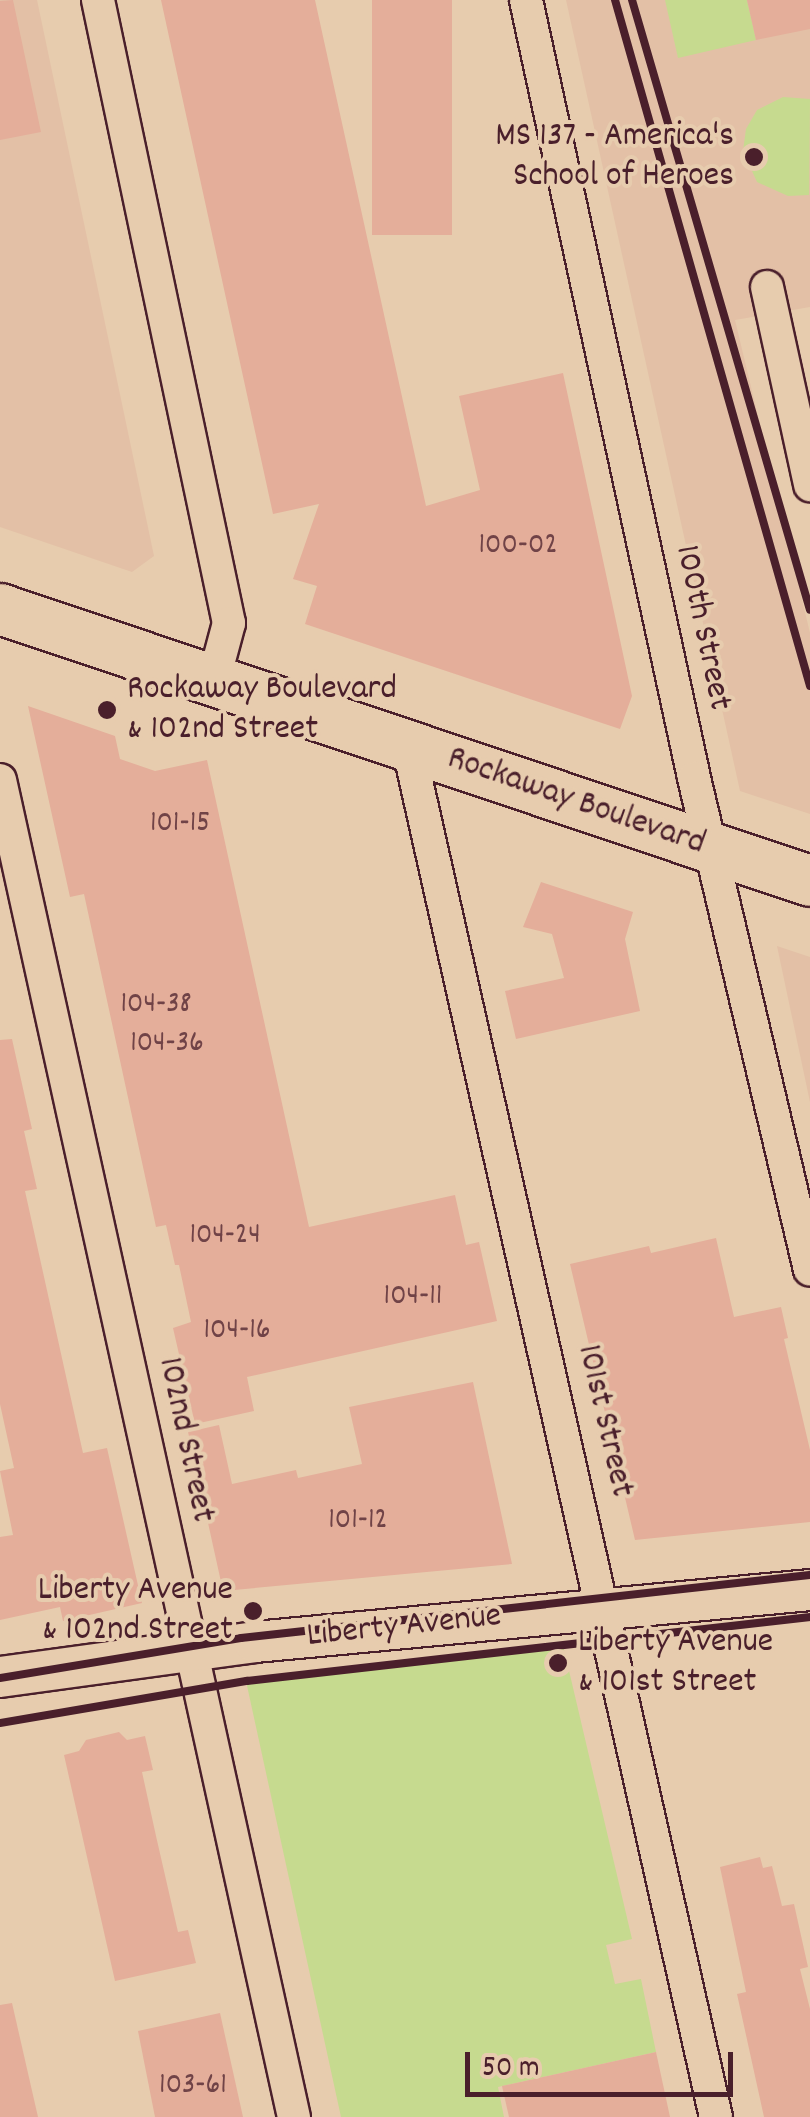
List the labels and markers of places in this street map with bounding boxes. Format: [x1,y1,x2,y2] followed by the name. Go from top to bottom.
[495,116,734,198] place label: MS 137 - America's School of Heroes
[743,146,765,168] marker: MS 137 - America's School of Heroes
[127,669,397,751] place label: Rockaway Boulevard & 102nd Street
[96,699,118,721] marker: Rockaway Boulevard & 102nd Street
[38,1570,233,1652] place label: Liberty Avenue & 102nd Street
[242,1600,264,1622] marker: Liberty Avenue & 102nd Street
[578,1622,773,1704] place label: Liberty Avenue & 101st Street
[547,1652,569,1674] marker: Liberty Avenue & 101st Street

